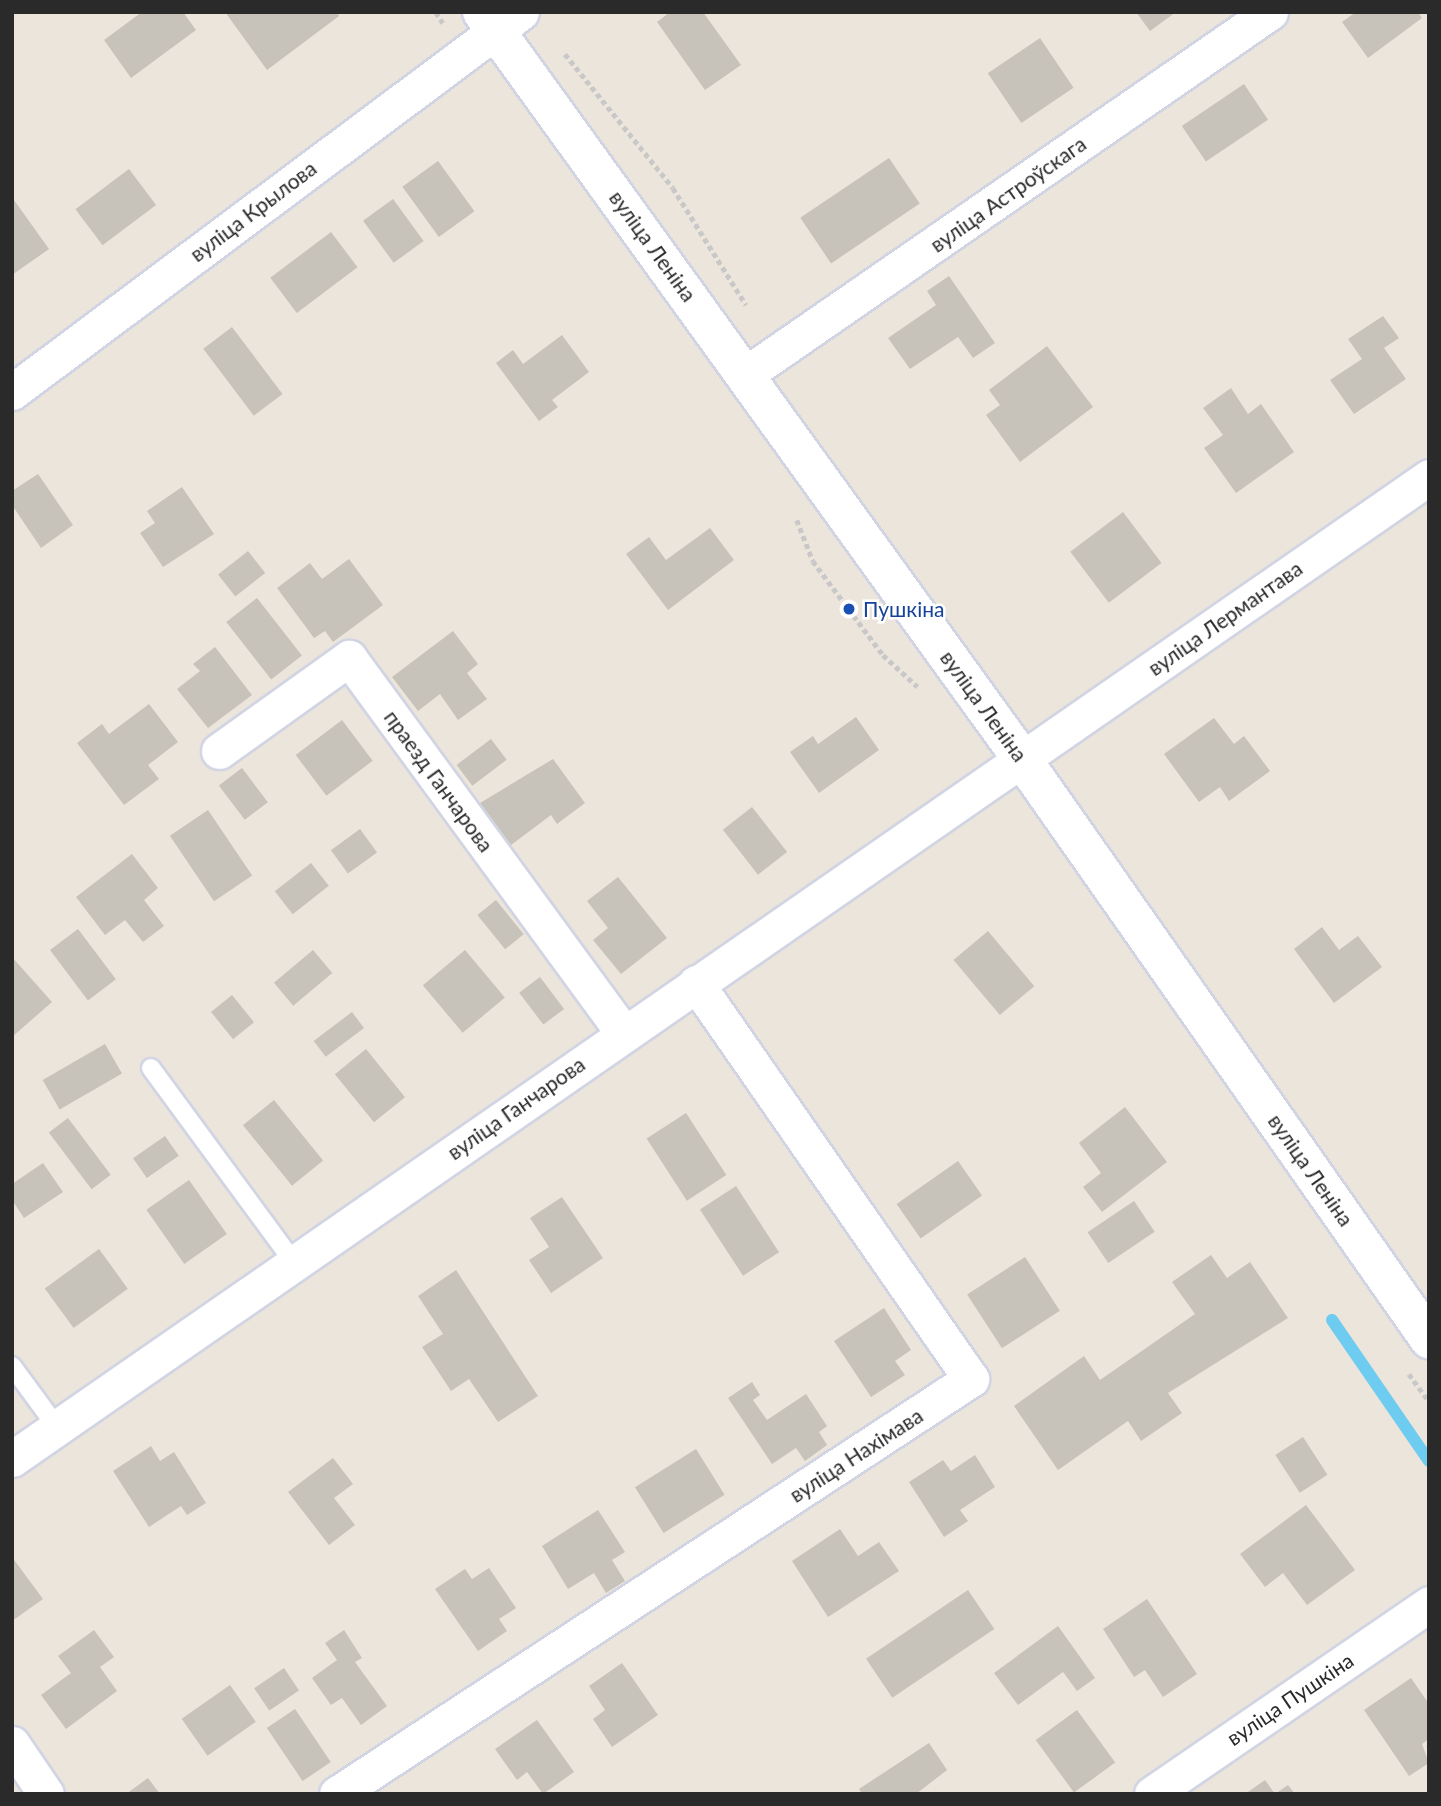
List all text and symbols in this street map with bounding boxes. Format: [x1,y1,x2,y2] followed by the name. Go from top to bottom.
[925,131,1091,257] street label: вуліца Астроўскага
[185,155,321,267] street label: вуліца Крылова
[604,186,702,306] street label: вуліца Леніна
[1143,555,1307,681] street label: вуліца Лермантава
[863,596,944,622] place label: Пушкіна
[841,601,857,617] marker: Пушкіна
[935,646,1033,766] street label: вуліца Леніна
[379,705,499,857] street label: праезд Ганчарова
[442,1051,590,1165] street label: вуліца Ганчарова
[1263,1109,1359,1231] street label: вуліца Леніна
[785,1403,927,1507] street label: вуліца Нахімава
[1222,1647,1358,1751] street label: вуліца Пушкіна

